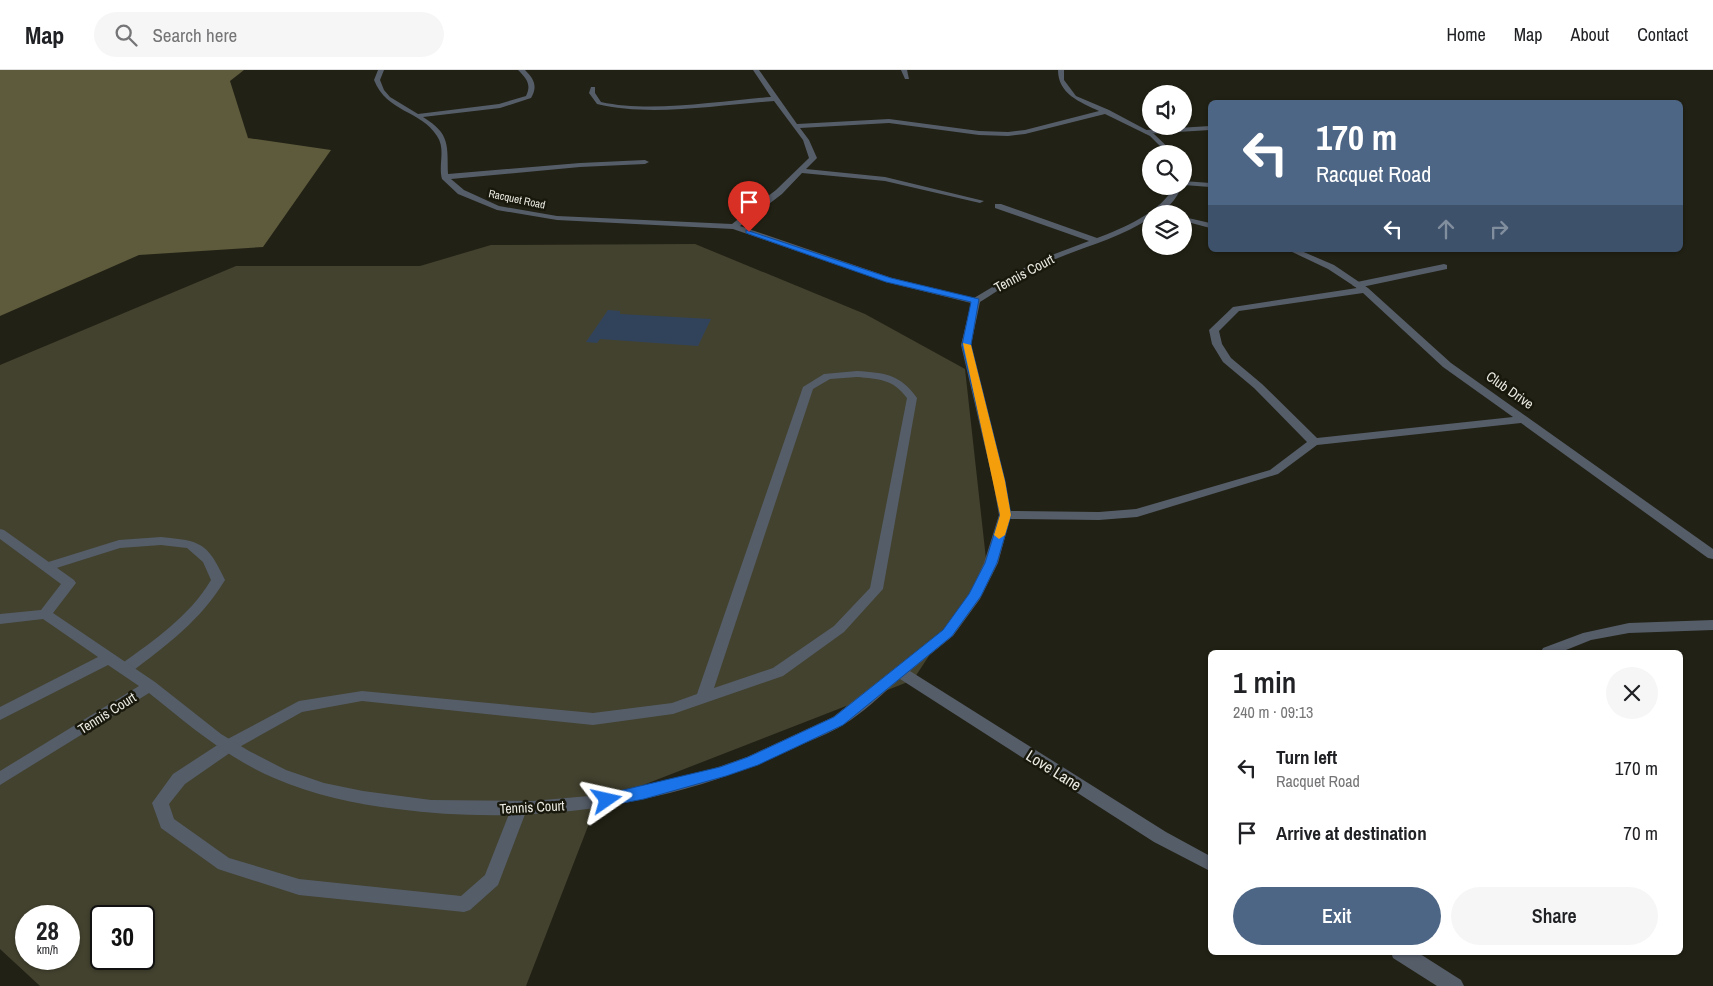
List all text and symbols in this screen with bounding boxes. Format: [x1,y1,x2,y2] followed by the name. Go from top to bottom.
[94,12,444,57] search box
[25,19,64,51] text: Map
[112,21,140,49] icon: search
[152,22,237,48] text: Search here
[1446,22,1486,47] text: Home
[1514,22,1543,47] text: Map
[1571,22,1609,47] text: About
[1637,22,1688,47] text: Contact
[1142,85,1192,255] map controls
[1142,85,1192,135] button: sound
[1316,114,1397,161] text: 170 m
[1233,120,1298,185] icon: left
[1142,145,1192,195] button: search
[1316,159,1431,189] text: Racquet Road
[728,181,770,232] pin
[487,186,547,212] street label: Racquet Road
[735,188,763,216] icon: arrive
[1142,205,1192,255] button: layers
[1379,215,1407,243] icon: left
[1432,215,1460,243] icon: ahead
[1485,215,1513,243] icon: right
[991,250,1057,296] street label: Tennis Court
[1483,367,1537,413] street label: Club Drive
[1233,662,1296,702] text: 1 min
[1606,667,1658,719] button: close
[75,688,139,738] street label: Tennis Court
[1233,701,1313,723] text: 240 m · 09:13
[1022,744,1086,796] street label: Love Lane
[1276,744,1337,770] text: Turn left
[1233,754,1261,782] icon: left
[1615,755,1658,781] text: 170 m
[1276,770,1360,792] text: Racquet Road
[580,773,632,825] position arrow
[499,796,565,818] street label: Tennis Court
[1233,819,1261,847] icon: arrive
[1276,820,1427,846] text: Arrive at destination
[1623,820,1658,846] text: 70 m
[1233,887,1441,945] button: Exit
[1451,887,1658,945] button: Share
[90,905,155,970] speed limit sign: 30
[36,914,59,948] text: 28
[37,942,58,958] text: km/h

